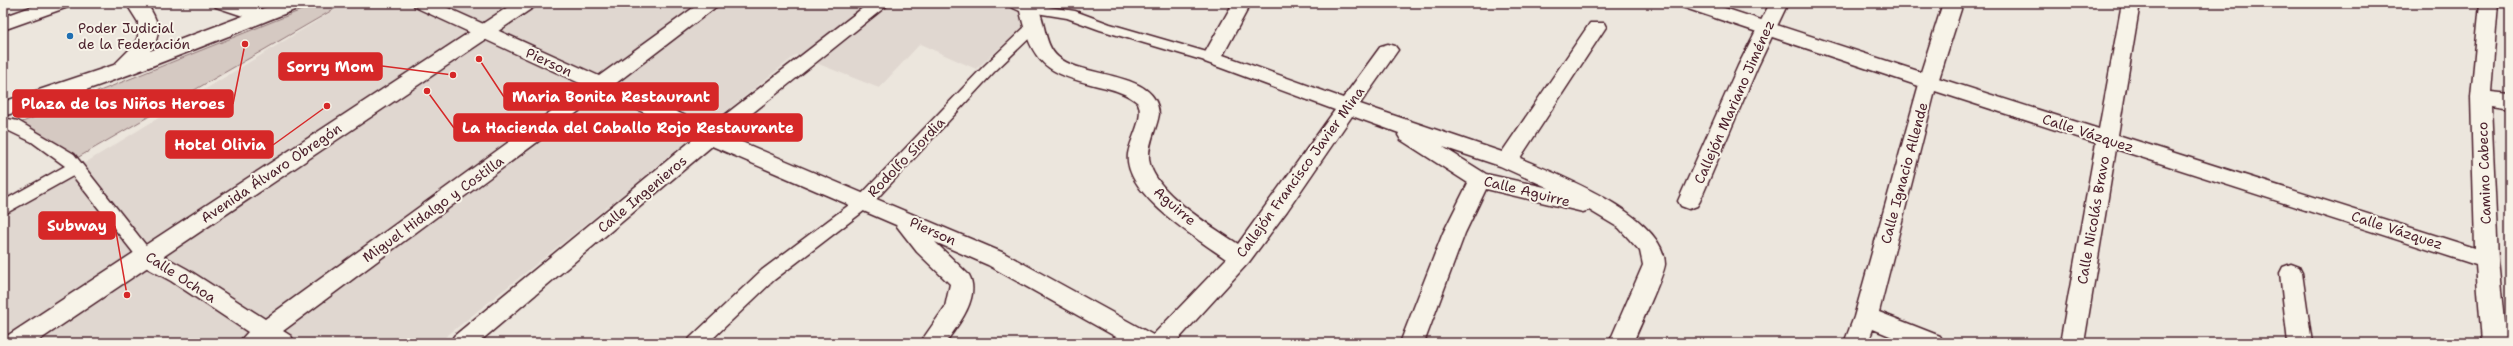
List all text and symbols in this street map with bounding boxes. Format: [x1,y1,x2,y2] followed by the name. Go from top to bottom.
[1690,17,1778,187] street label: Callejón Mariano Jiménez
[78,19,191,53] place label: Poder Judicial de la Federación
[65,31,75,41] marker: Poder Judicial de la Federación
[523,43,575,81] street label: Pierson
[279,53,382,80] callout: Sorry Mom
[286,57,374,77] text: Sorry Mom
[504,83,718,110] callout: Maria Bonita Restaurant
[1232,83,1368,261] street label: Callejón Francisco Javier Mina
[512,87,710,107] text: Maria Bonita Restaurant
[13,90,233,117] callout: Plaza de los Niños Heroes
[21,94,225,114] text: Plaza de los Niños Heroes
[1876,100,1932,246] street label: Calle Ignacio Allende
[2040,110,2136,156] street label: Calle Vázquez
[863,113,949,201] street label: Rodolfo Siordia
[454,114,802,141] callout: La Hacienda del Caballo Rojo Restaurante
[462,118,794,138] text: La Hacienda del Caballo Rojo Restaurante
[197,119,345,227] street label: Avenida Álvaro Obregón
[2473,121,2495,225] street label: Camino Cabeco
[166,131,273,158] callout: Hotel Olivia
[174,135,267,155] text: Hotel Olivia
[359,151,507,266] street label: Miguel Hidalgo y Costilla
[594,151,690,237] street label: Calle Ingenieros
[2073,154,2113,286] street label: Calle Nicolás Bravo
[1482,172,1572,210] street label: Calle Aguirre
[1150,183,1200,229] street label: Aguirre
[2349,207,2445,253] street label: Calle Vázquez
[39,212,115,239] callout: Subway
[907,213,960,249] street label: Pierson
[47,216,107,236] text: Subway
[142,248,220,307] street label: Calle Ochoa

